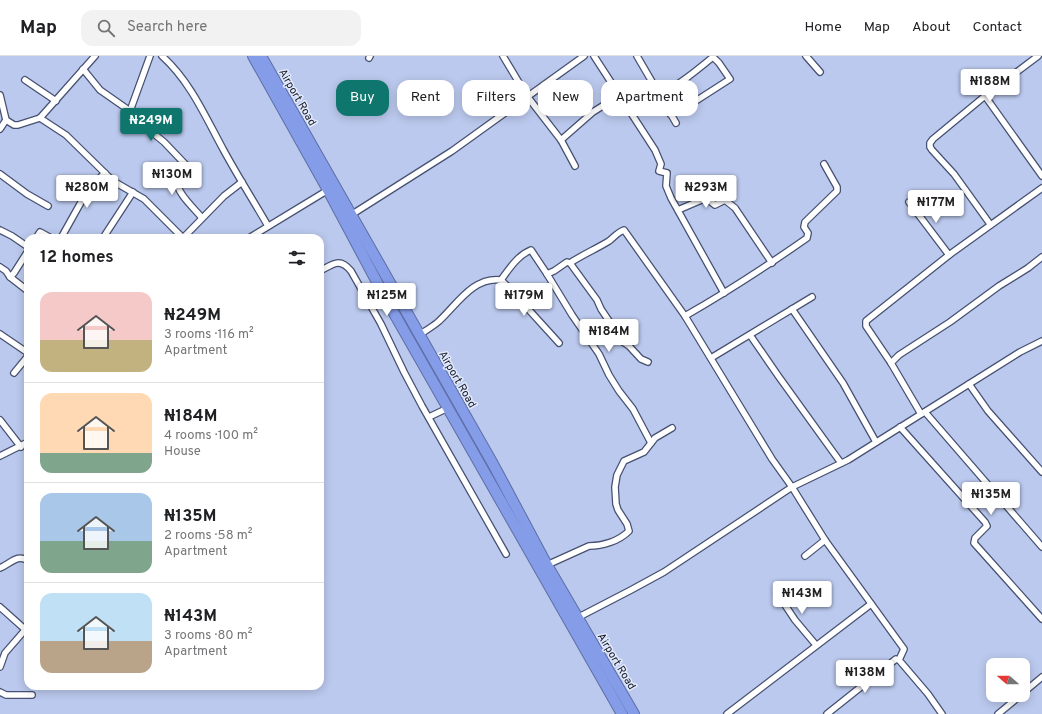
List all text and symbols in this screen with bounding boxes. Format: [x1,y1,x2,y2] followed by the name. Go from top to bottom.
[81,10,361,46] search box
[20,16,57,40] text: Map
[95,17,117,39] icon: search
[127,18,207,37] text: Search here
[805,19,842,36] text: Home
[864,19,890,36] text: Map
[912,19,951,36] text: About
[973,19,1022,36] text: Contact
[275,66,319,129] street label: Airport Road
[962,69,1018,103] pin: ₦188M
[970,74,1010,90] text: ₦188M
[336,80,389,116] chip: Buy
[397,80,454,116] chip: Rent
[462,80,530,116] chip: Filters
[538,80,593,116] chip: New
[601,80,698,116] chip: Apartment
[123,108,179,142] pin: ₦249M
[129,113,173,129] text: ₦249M
[144,162,200,196] pin: ₦130M
[152,167,192,183] text: ₦130M
[59,175,115,209] pin: ₦280M
[678,175,734,209] pin: ₦293M
[65,180,109,196] text: ₦280M
[685,180,727,196] text: ₦293M
[908,190,964,224] pin: ₦177M
[917,195,955,211] text: ₦177M
[40,247,114,269] text: 12 homes
[286,247,308,269] icon: filters
[359,283,415,317] pin: ₦125M
[496,283,552,317] pin: ₦179M
[367,288,407,304] text: ₦125M
[504,288,544,304] text: ₦179M
[164,305,221,327] text: ₦249M
[72,308,120,356] icon: home
[581,319,637,353] pin: ₦184M
[589,324,629,340] text: ₦184M
[164,327,254,343] text: 3 rooms · 116 m²
[164,343,227,359] text: Apartment
[435,348,479,411] street label: Airport Road
[164,406,218,428] text: ₦184M
[72,409,120,457] icon: home
[164,428,258,444] text: 4 rooms · 100 m²
[164,444,201,460] text: House
[963,482,1019,516] pin: ₦135M
[971,487,1011,503] text: ₦135M
[164,506,217,528] text: ₦135M
[72,509,120,557] icon: home
[164,528,252,544] text: 2 rooms · 58 m²
[164,544,227,560] text: Apartment
[774,581,830,615] pin: ₦143M
[782,586,822,602] text: ₦143M
[164,606,217,628] text: ₦143M
[72,609,120,657] icon: home
[164,628,252,644] text: 3 rooms · 80 m²
[594,631,639,692] street label: Airport Road
[164,644,227,660] text: Apartment
[986,658,1030,702] north arrow
[986,658,1030,702] map controls
[837,660,893,694] pin: ₦138M
[845,665,885,681] text: ₦138M

